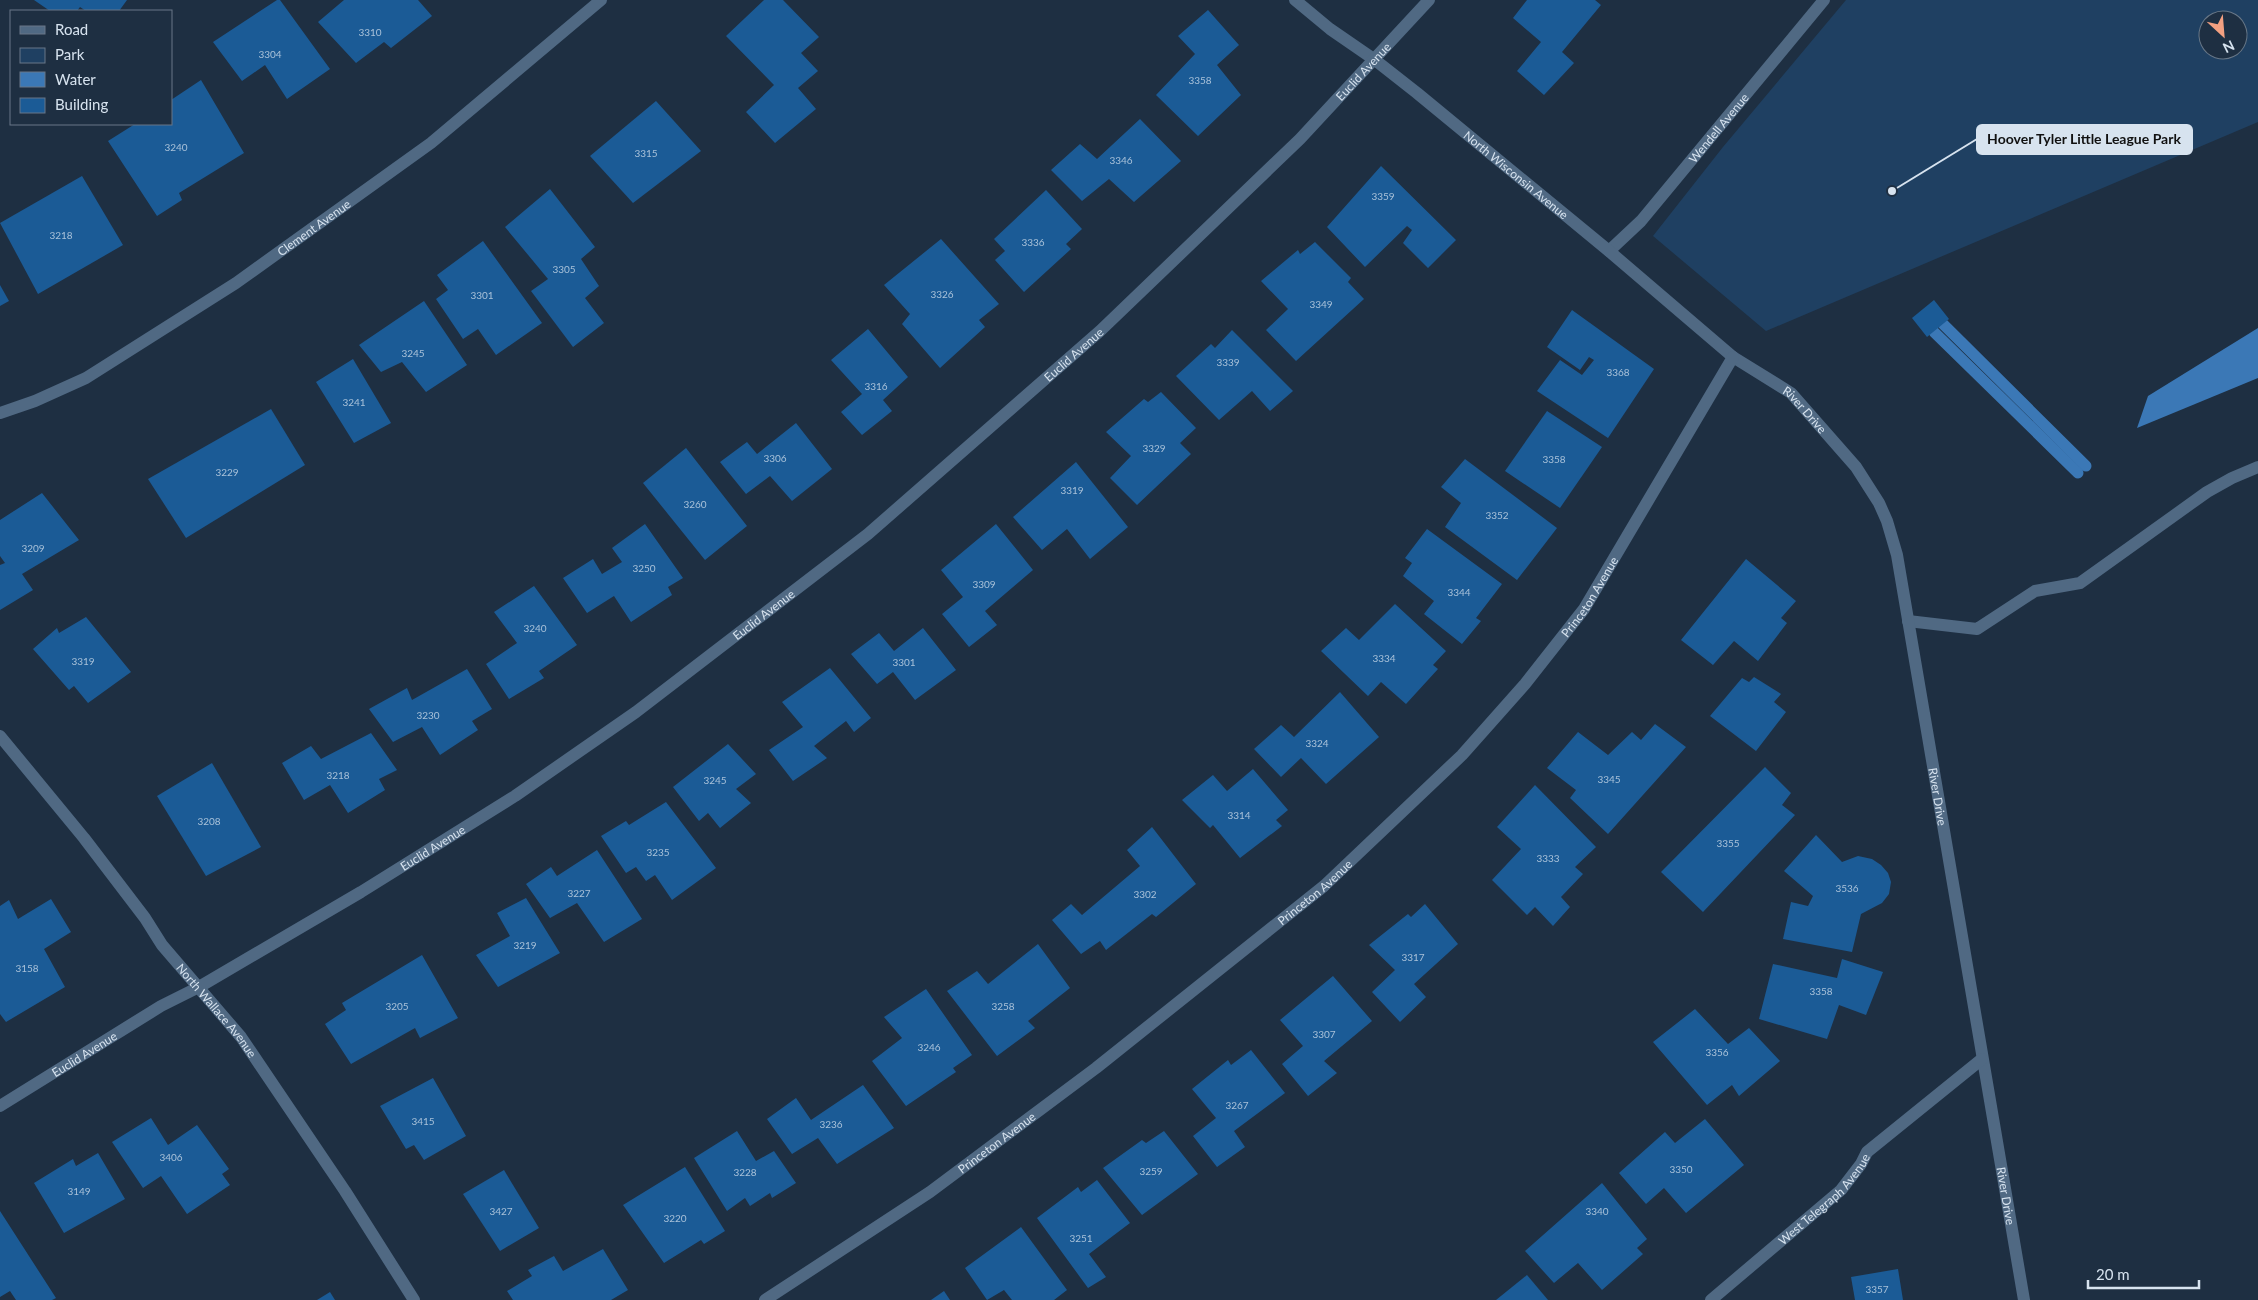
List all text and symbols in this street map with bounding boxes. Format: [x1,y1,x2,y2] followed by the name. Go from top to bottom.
[10,10,172,125] legend
[2198,10,2248,60] north arrow
[55,20,88,38] text: Road
[358,26,382,38] house number: 3310
[2220,37,2237,57] text: N
[1332,39,1394,103] street label: Euclid Avenue
[55,45,85,63] text: Park
[258,48,282,60] house number: 3304
[55,70,96,88] text: Water
[1188,74,1212,86] house number: 3358
[1685,90,1751,166] street label: Wendell Avenue
[55,95,108,113] text: Building
[1977,125,2192,154] callout: Hoover Tyler Little League Park
[1461,127,1572,222] street label: North Wisconsin Avenue
[1987,130,2181,147] text: Hoover Tyler Little League Park
[164,141,188,153] house number: 3240
[634,147,658,159] house number: 3315
[1109,154,1133,166] house number: 3346
[1371,190,1395,202] house number: 3359
[274,196,353,259] street label: Clement Avenue
[49,229,73,241] house number: 3218
[1021,236,1045,248] house number: 3336
[552,263,576,275] house number: 3305
[930,288,954,300] house number: 3326
[470,289,494,301] house number: 3301
[1309,298,1333,310] house number: 3349
[1041,324,1106,384] street label: Euclid Avenue
[401,347,425,359] house number: 3245
[1216,356,1240,368] house number: 3339
[1606,366,1630,378] house number: 3368
[864,380,888,392] house number: 3316
[1780,382,1830,436] street label: River Drive
[342,396,366,408] house number: 3241
[1142,442,1166,454] house number: 3329
[763,452,787,464] house number: 3306
[1542,453,1566,465] house number: 3358
[215,466,239,478] house number: 3229
[1060,484,1084,496] house number: 3319
[683,498,707,510] house number: 3260
[1485,509,1509,521] house number: 3352
[21,542,45,554] house number: 3209
[1557,554,1621,640] street label: Princeton Avenue
[632,562,656,574] house number: 3250
[972,578,996,590] house number: 3309
[729,586,797,643] street label: Euclid Avenue
[1447,586,1471,598] house number: 3344
[523,622,547,634] house number: 3240
[1372,652,1396,664] house number: 3334
[71,655,95,667] house number: 3319
[892,656,916,668] house number: 3301
[416,709,440,721] house number: 3230
[1305,737,1329,749] house number: 3324
[1926,766,1951,827] street label: River Drive
[326,769,350,781] house number: 3218
[1597,773,1621,785] house number: 3345
[703,774,727,786] house number: 3245
[1227,809,1251,821] house number: 3314
[197,815,221,827] house number: 3208
[397,822,468,873] street label: Euclid Avenue
[1716,837,1740,849] house number: 3355
[646,846,670,858] house number: 3235
[1536,852,1560,864] house number: 3333
[1274,856,1355,928] street label: Princeton Avenue
[1835,882,1859,894] house number: 3536
[567,887,591,899] house number: 3227
[1133,888,1157,900] house number: 3302
[513,939,537,951] house number: 3219
[1401,951,1425,963] house number: 3317
[174,960,260,1060] street label: North Wallace Avenue
[15,962,39,974] house number: 3158
[1809,985,1833,997] house number: 3358
[385,1000,409,1012] house number: 3205
[991,1000,1015,1012] house number: 3258
[49,1028,120,1080] street label: Euclid Avenue
[1312,1028,1336,1040] house number: 3307
[917,1041,941,1053] house number: 3246
[1705,1046,1729,1058] house number: 3356
[1225,1099,1249,1111] house number: 3267
[954,1109,1038,1176] street label: Princeton Avenue
[411,1115,435,1127] house number: 3415
[819,1118,843,1130] house number: 3236
[159,1151,183,1163] house number: 3406
[1775,1151,1873,1248] street label: West Telegraph Avenue
[1669,1163,1693,1175] house number: 3350
[1139,1165,1163,1177] house number: 3259
[733,1166,757,1178] house number: 3228
[1994,1166,2019,1226] street label: River Drive
[67,1185,91,1197] house number: 3149
[489,1205,513,1217] house number: 3427
[1585,1205,1609,1217] house number: 3340
[663,1212,687,1224] house number: 3220
[1069,1232,1093,1244] house number: 3251
[2088,1258,2199,1290] scale bar
[2096,1265,2130,1283] text: 20 m
[1865,1283,1889,1295] house number: 3357

